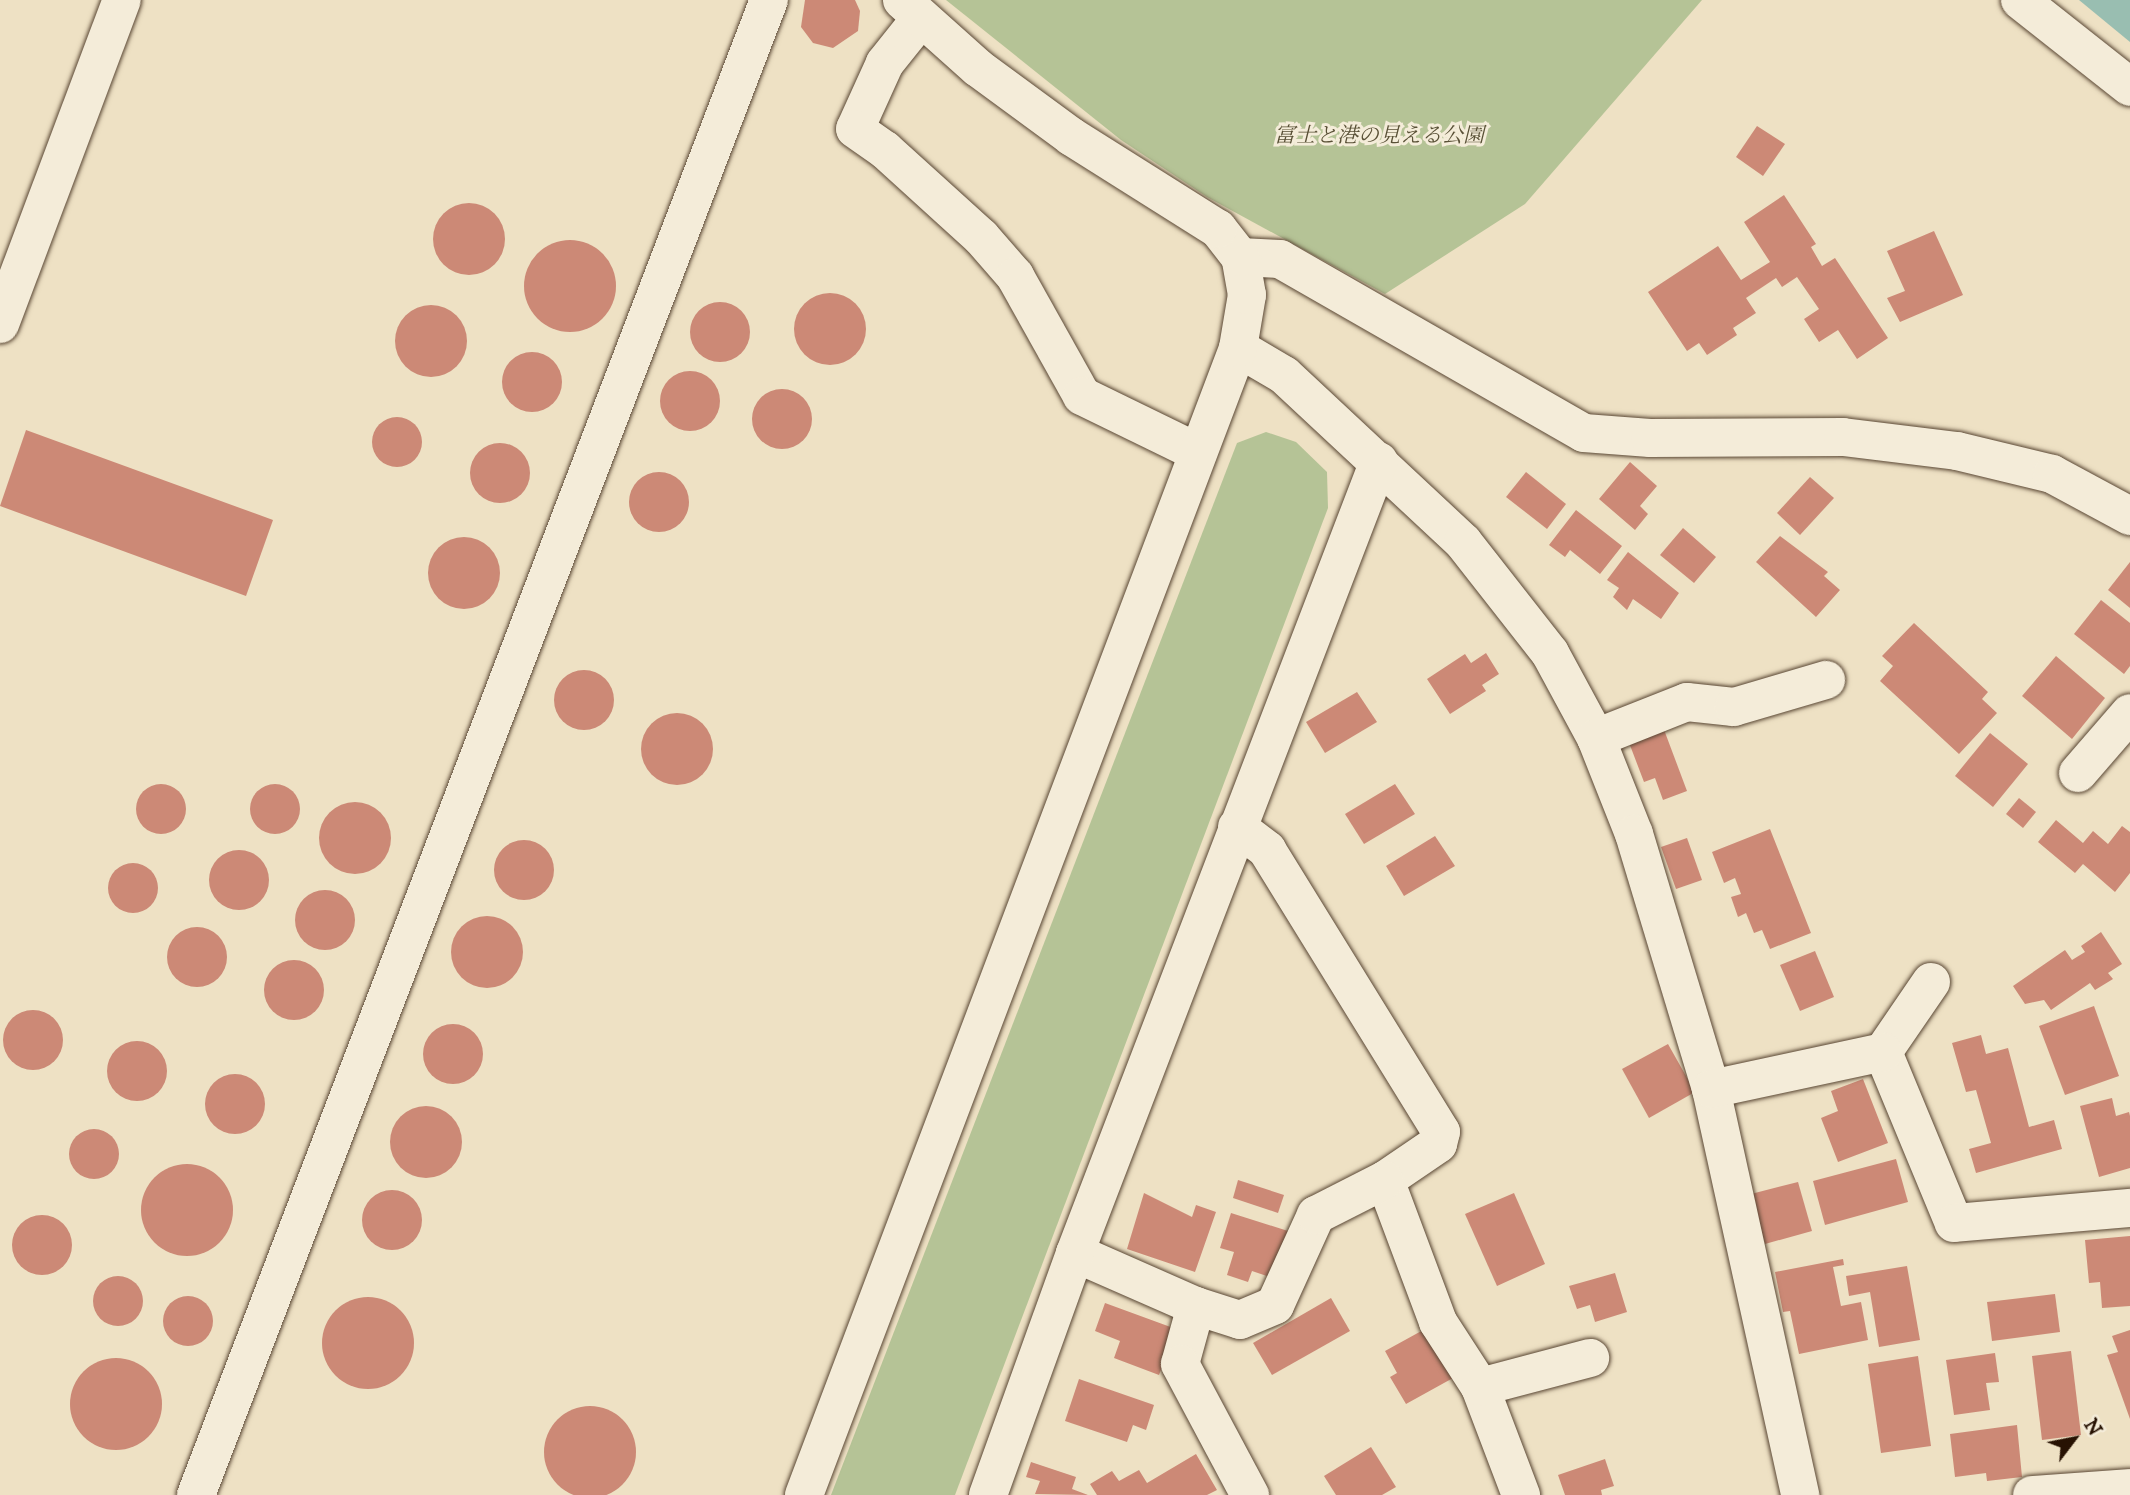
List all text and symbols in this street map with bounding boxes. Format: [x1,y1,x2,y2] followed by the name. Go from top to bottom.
[1274,123,1484,149] park label: 富士と港の見える公園
[2039,1404,2109,1474] north arrow
[2078,1415,2106,1440] text: N

